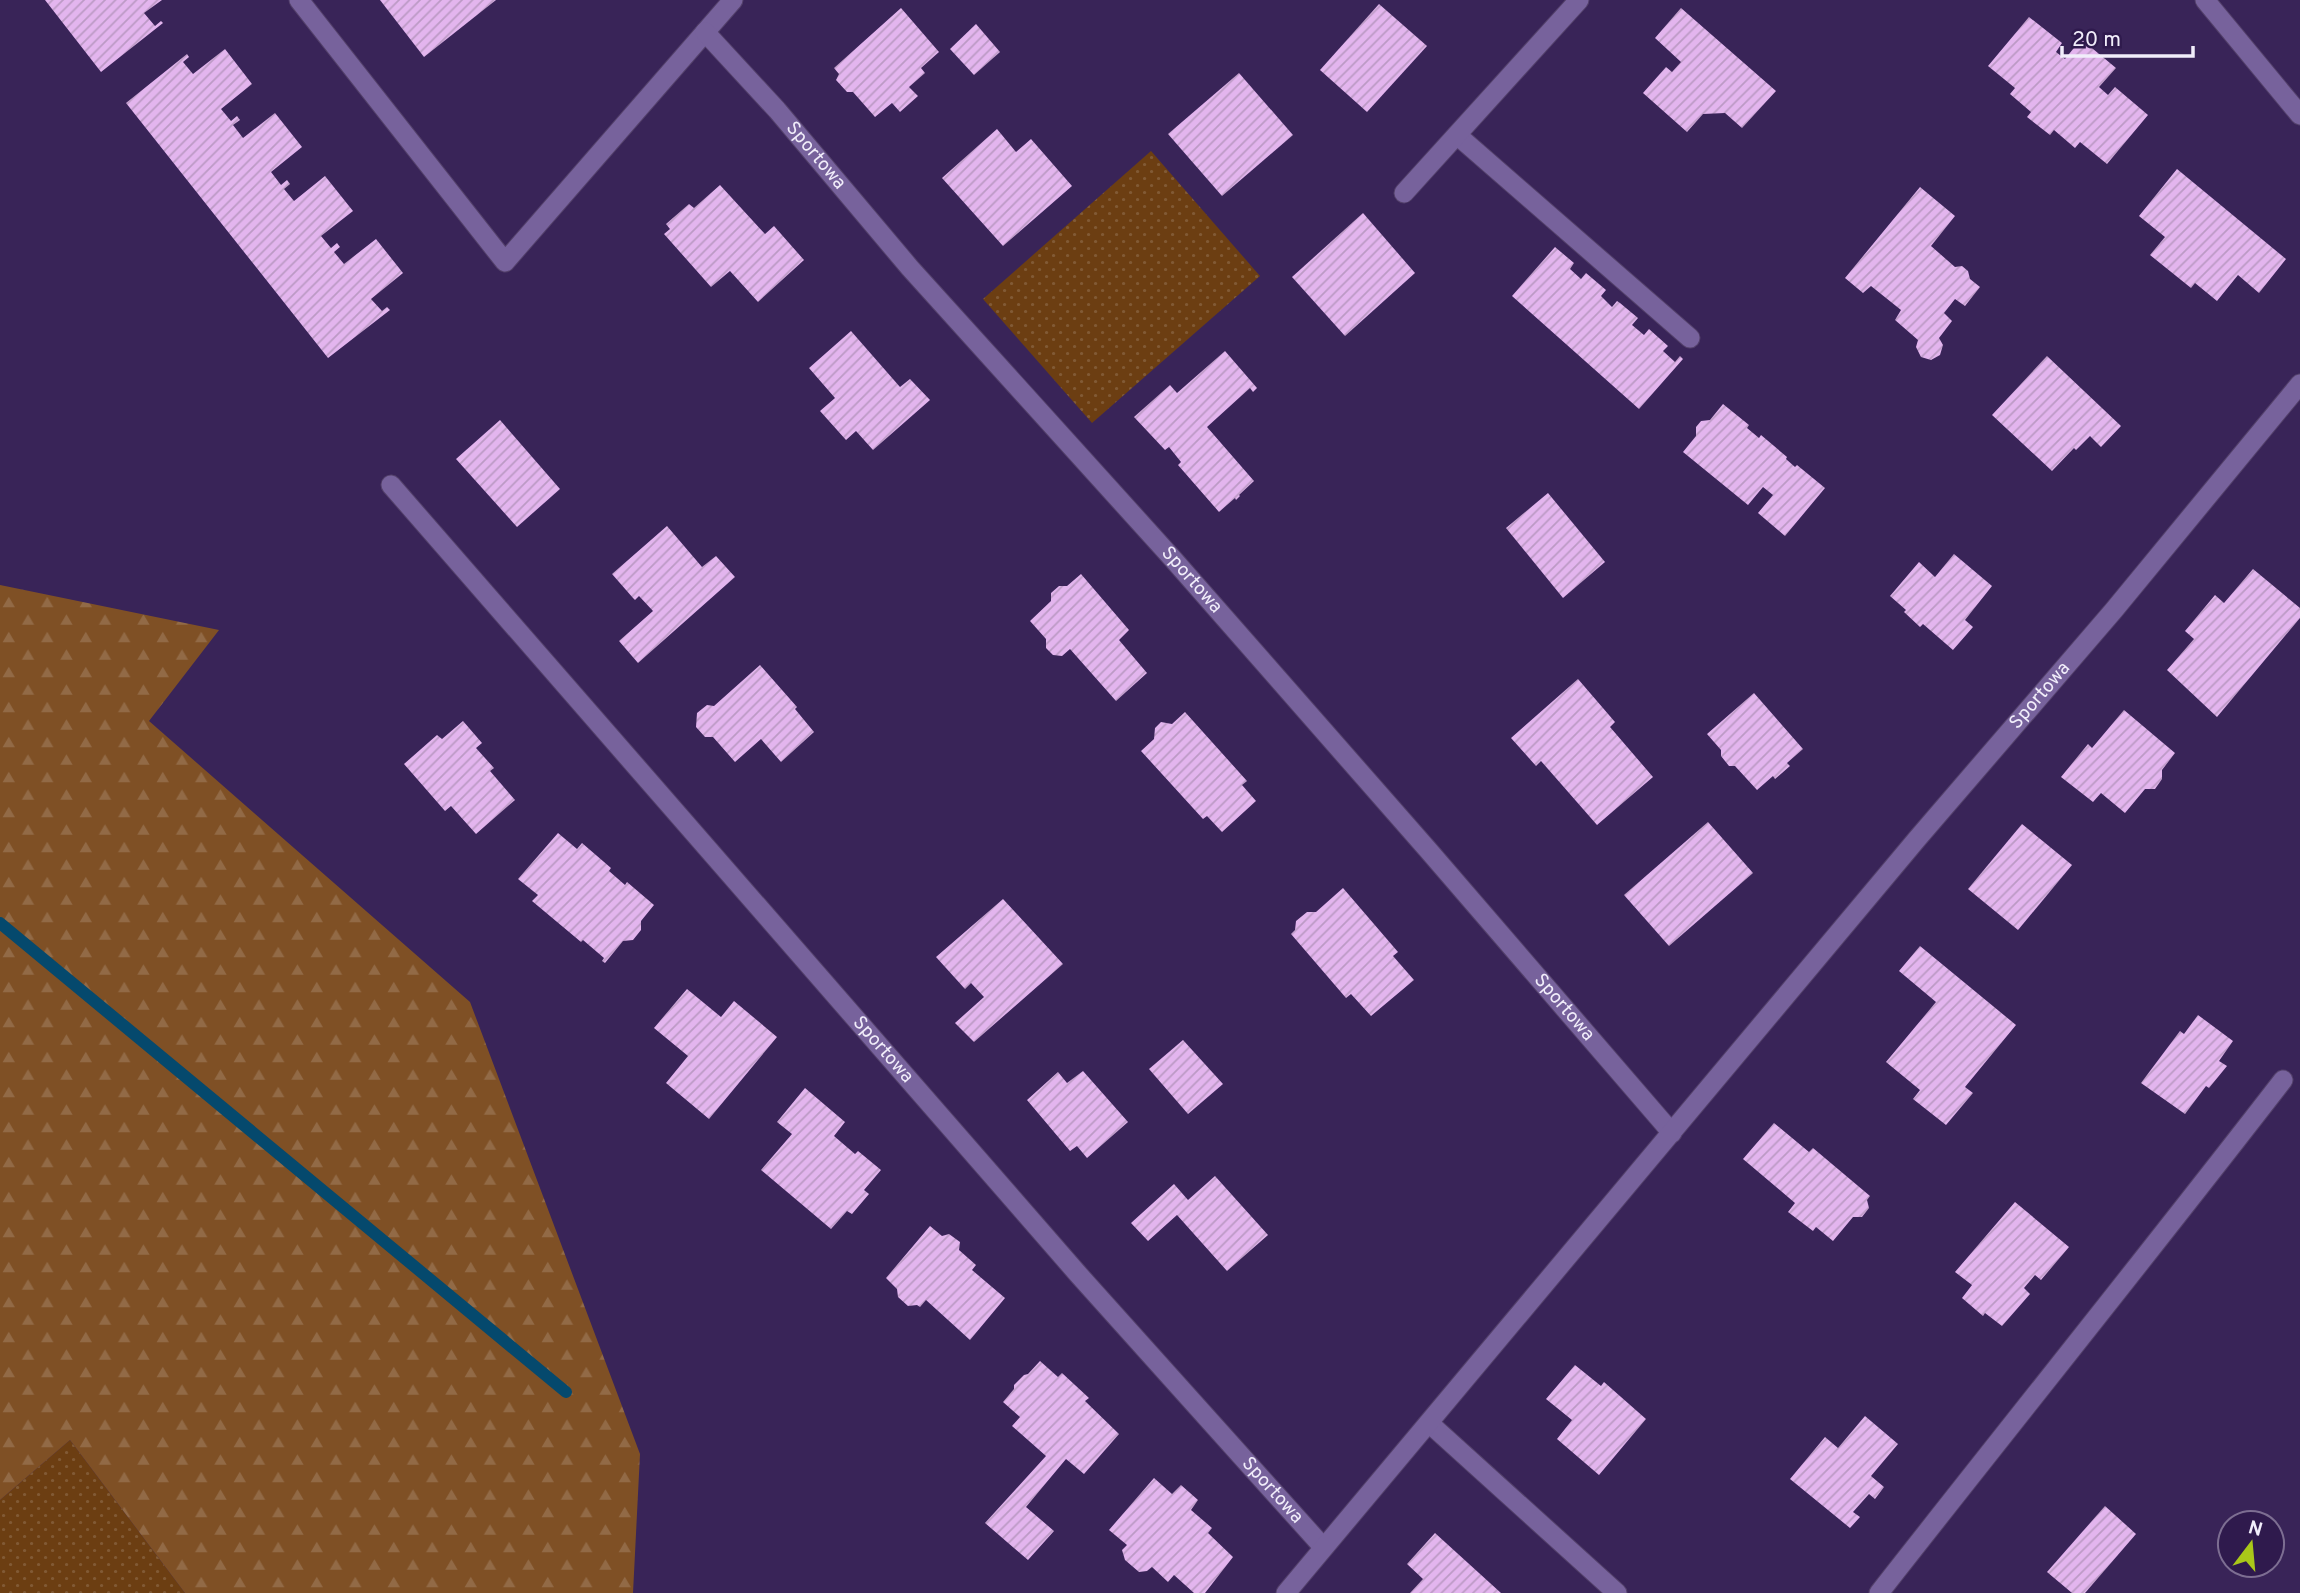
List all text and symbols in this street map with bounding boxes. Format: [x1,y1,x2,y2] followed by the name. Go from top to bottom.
[2062,14,2193,58] scale bar
[2072,27,2121,54] text: 20 m
[780,117,851,195] street label: Sportowa
[1156,542,1227,619] street label: Sportowa
[2004,657,2076,735] street label: Sportowa
[1528,969,1600,1046] street label: Sportowa
[847,1011,919,1088] street label: Sportowa
[1236,1452,1308,1529] street label: Sportowa
[2216,1509,2286,1579] north arrow
[2245,1516,2265,1543] text: N

